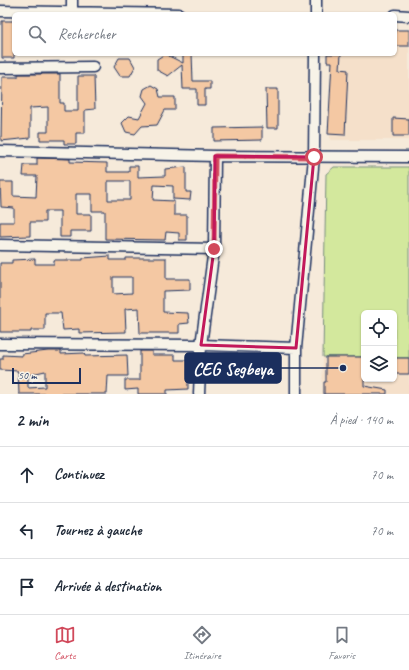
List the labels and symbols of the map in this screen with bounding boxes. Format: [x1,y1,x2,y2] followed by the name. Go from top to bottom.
[305,148,323,166] route start
[205,240,223,258] route end
[185,353,281,383] callout: CEG Segbeya
[193,358,274,380] text: CEG Segbeya
[12,366,81,385] scale bar

